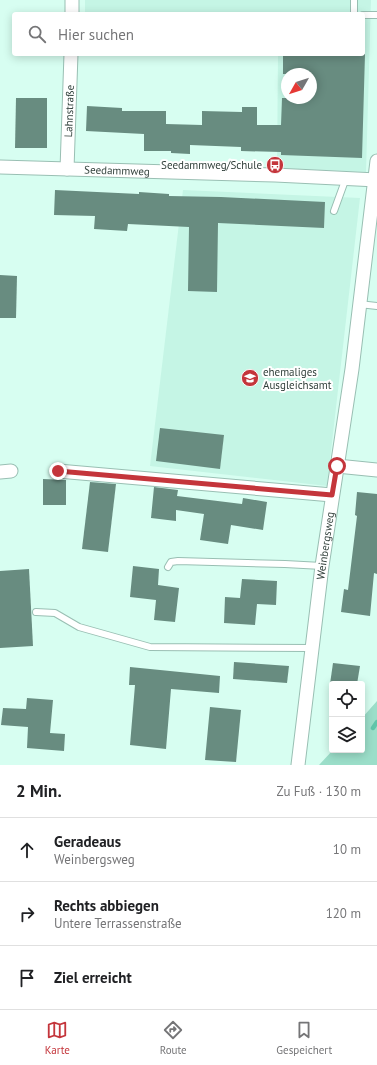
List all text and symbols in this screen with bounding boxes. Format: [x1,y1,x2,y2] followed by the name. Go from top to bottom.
[12,12,365,56] search box
[26,23,48,45] icon: search
[58,25,134,44] text: Hier suchen
[281,68,317,104] north arrow
[61,84,77,138] street label: Lahnstraße
[265,155,285,175] bus stop icon: Seedammweg/Schule
[161,158,262,172] place label: Seedammweg/Schule
[84,162,150,178] street label: Seedammweg
[263,365,332,392] place label: ehemaliges Ausgleichsamt
[240,368,260,388] school or university icon: ehemaliges Ausgleichsamt
[328,457,346,475] route start
[49,462,67,480] route end
[313,511,337,580] street label: Weinbergsweg
[329,681,365,753] map controls
[329,681,365,717] button: locate
[329,717,365,753] button: layers
[16,780,62,802] text: 2 Min.
[277,783,361,800] text: Zu Fuß · 130 m
[54,832,121,851] text: Geradeaus
[16,839,38,861] icon: ahead
[333,841,361,858] text: 10 m
[54,851,135,868] text: Weinbergsweg
[54,896,159,915] text: Rechts abbiegen
[16,903,38,925] icon: right
[326,905,361,922] text: 120 m
[54,915,182,932] text: Untere Terrassenstraße
[16,967,38,989] icon: arrive
[54,968,132,987] text: Ziel erreicht
[45,1019,70,1057] tab: Karte
[160,1019,187,1057] tab: Route
[276,1019,332,1057] tab: Gespeichert

